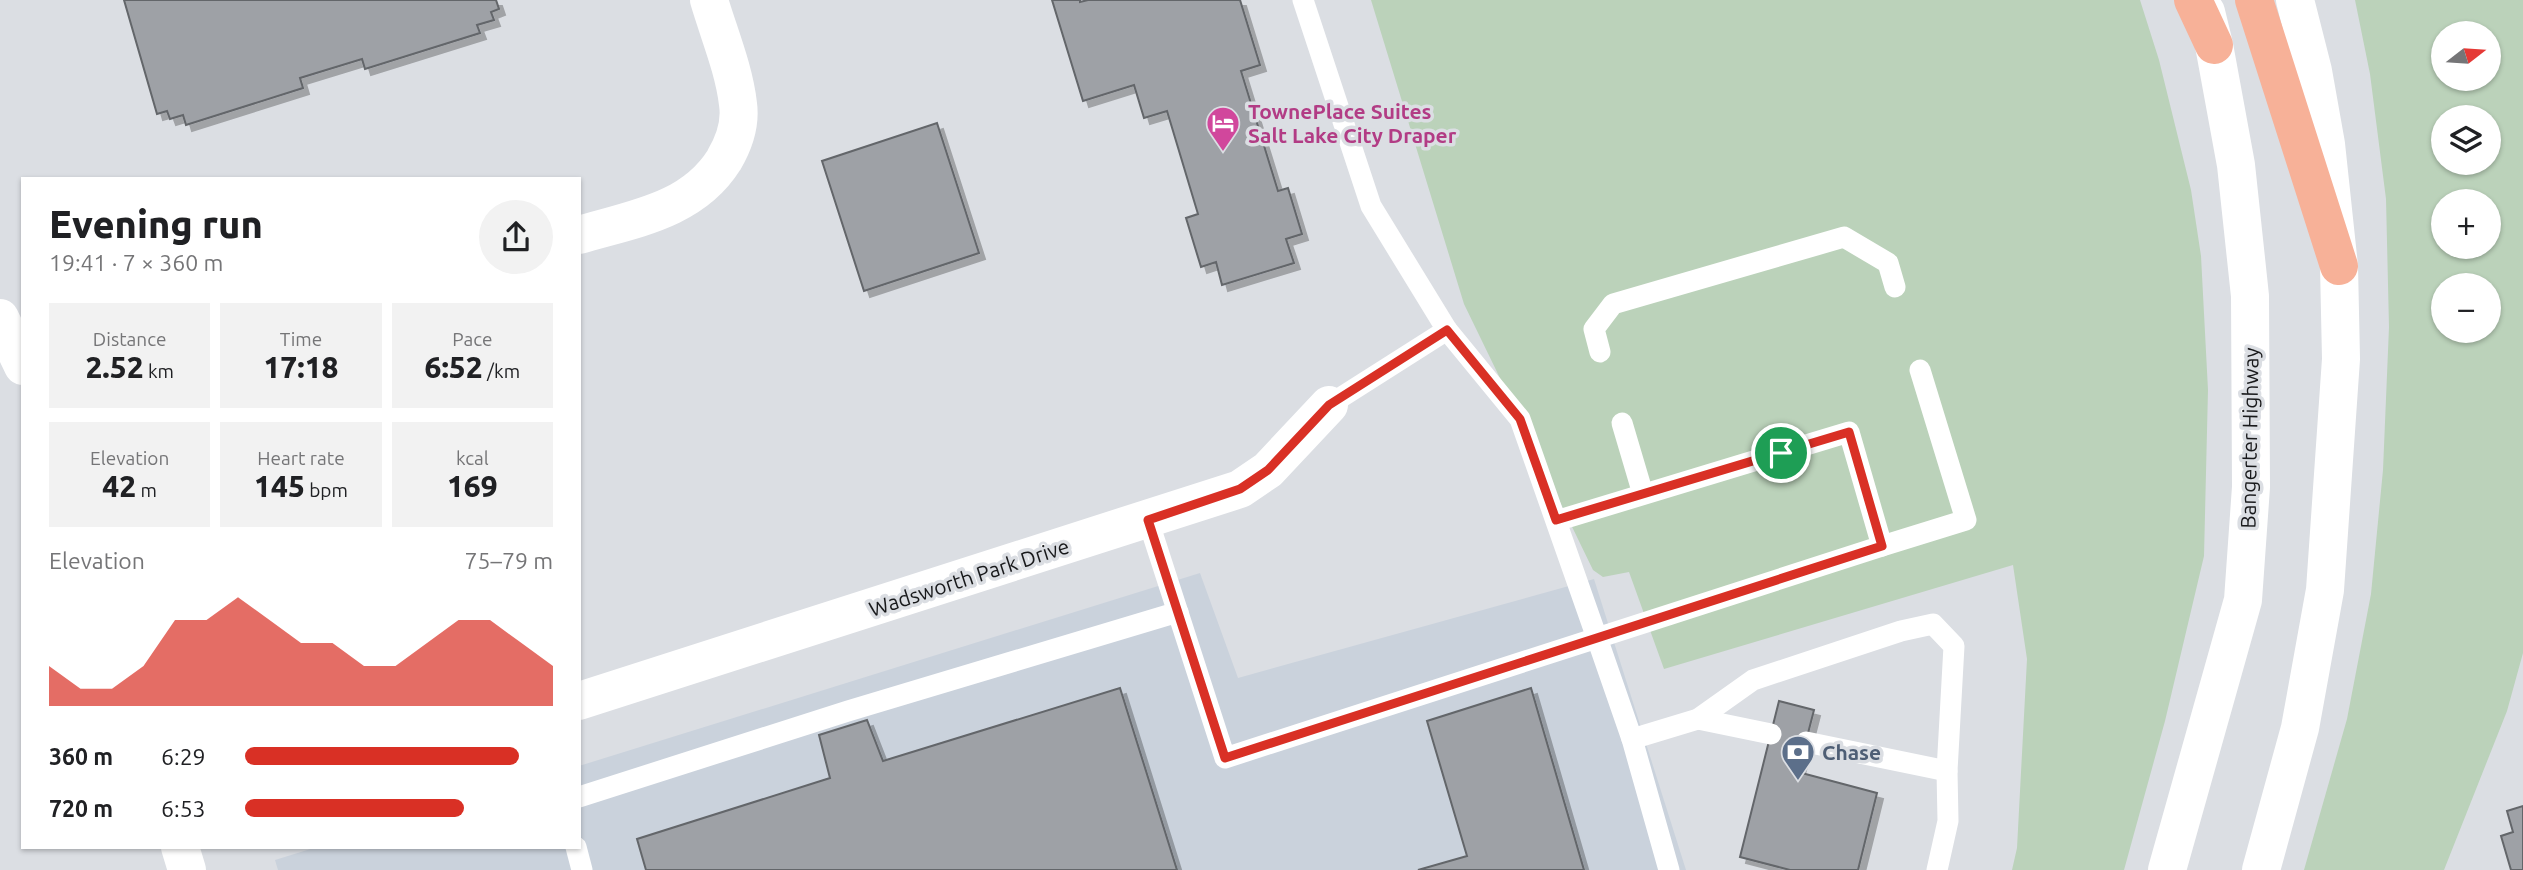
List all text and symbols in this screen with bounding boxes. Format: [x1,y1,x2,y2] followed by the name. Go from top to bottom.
[2431,21,2501,91] north arrow
[2431,21,2501,343] map controls
[1248,99,1457,147] place label: TownePlace Suites Salt Lake City Draper
[1204,104,1242,153] hotel icon: TownePlace Suites Salt Lake City Draper
[2431,105,2501,175] button: layers
[2431,189,2501,259] button: +
[479,200,553,274] button: share
[49,203,263,245] text: Evening run
[49,250,223,275] text: 19:41 · 7 × 360 m
[2431,273,2501,343] button: −
[93,328,166,350] text: Distance
[280,328,322,350] text: Time
[452,328,492,350] text: Pace
[2235,347,2263,529] street label: Bangerter Highway
[85,350,144,384] text: 2.52
[263,350,339,384] text: 17:18
[425,350,483,384] text: 6:52
[144,360,174,382] text: km
[483,360,520,382] text: /km
[1751,423,1811,483] pin
[1762,434,1800,472] icon: arrive
[90,447,169,469] text: Elevation
[257,447,345,469] text: Heart rate
[456,447,489,469] text: kcal
[102,469,136,503] text: 42
[254,469,305,503] text: 145
[447,469,498,503] text: 169
[136,479,157,501] text: m
[305,479,348,501] text: bpm
[866,533,1072,621] street label: Wadsworth Park Drive
[49,548,145,573] text: Elevation
[465,548,553,573] text: 75–79 m
[1779,733,1817,782] bank icon: Chase
[1822,740,1881,764] place label: Chase
[49,744,113,769] text: 360 m
[161,744,206,769] text: 6:29
[49,796,113,821] text: 720 m
[161,796,206,821] text: 6:53

